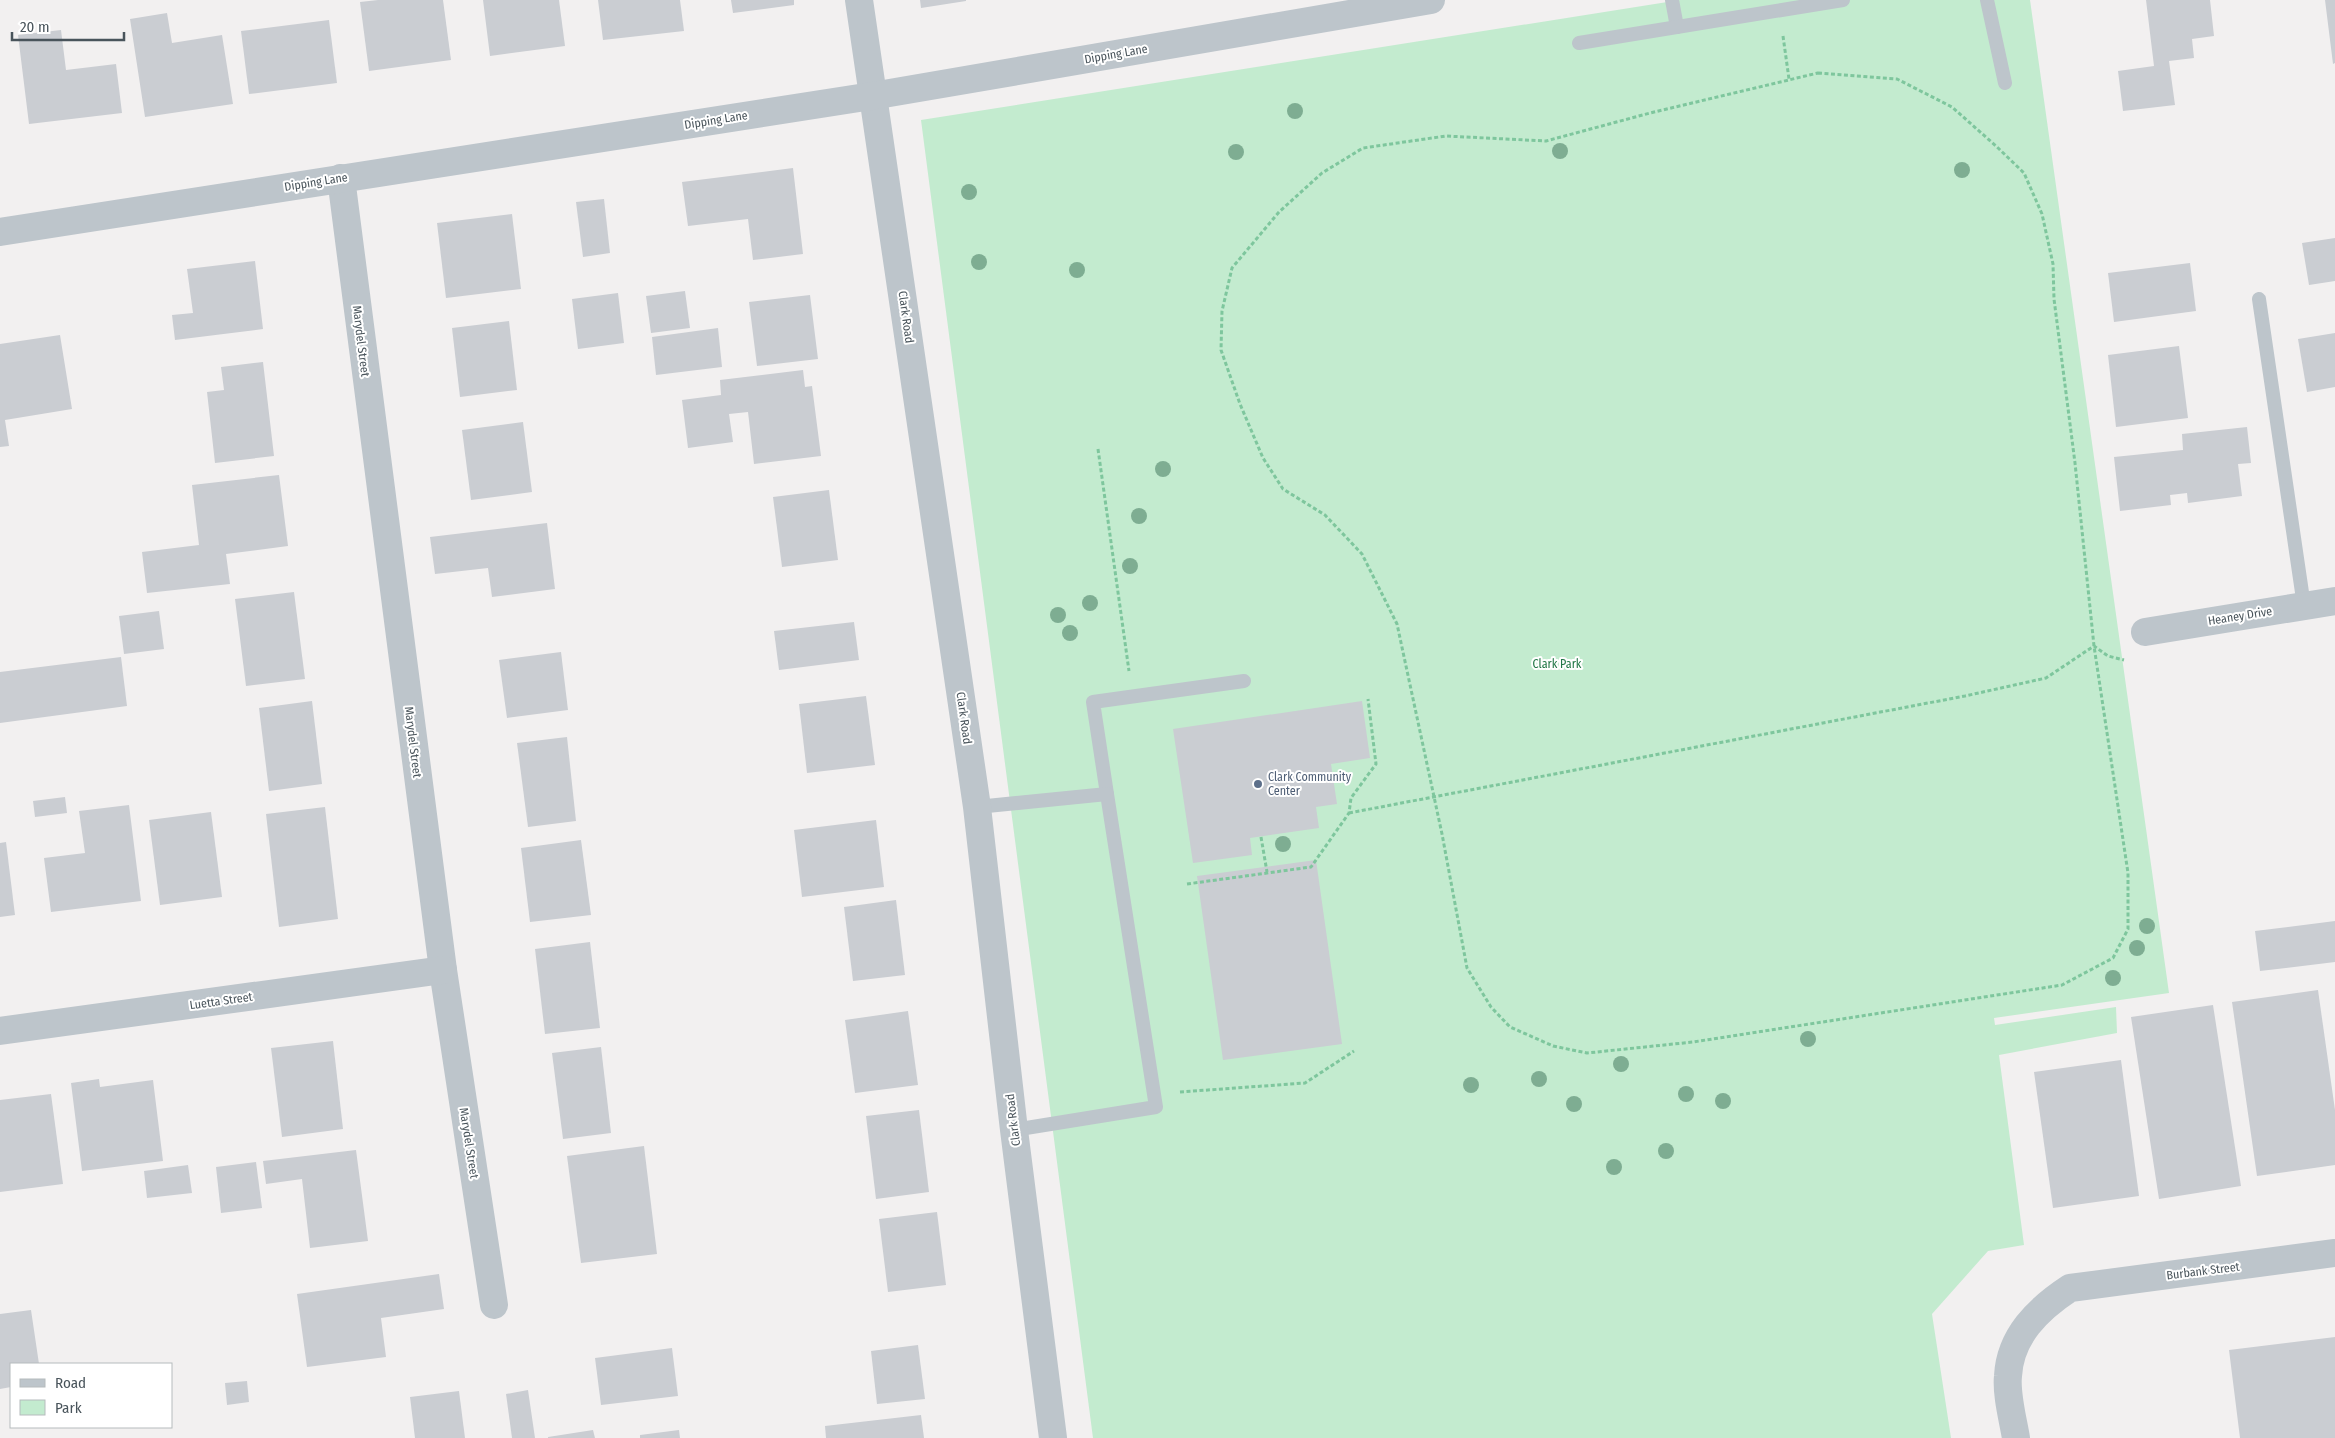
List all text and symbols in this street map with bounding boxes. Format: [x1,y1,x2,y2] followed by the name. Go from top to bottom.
[12,10,125,42] scale bar
[20,18,50,36] text: 20 m
[1083,42,1149,66] street label: Dipping Lane
[683,108,749,132] street label: Dipping Lane
[283,170,349,194] street label: Dipping Lane
[895,290,917,344] street label: Clark Road
[350,305,372,378] street label: Marydel Street
[2207,604,2273,628] street label: Heaney Drive
[1533,657,1582,671] park label: Clark Park
[953,691,975,745] street label: Clark Road
[402,706,424,779] street label: Marydel Street
[1268,770,1352,798] place label: Clark Community Center
[1252,778,1264,790] marker: Clark Community Center
[189,990,253,1012] street label: Luetta Street
[1003,1093,1023,1147] street label: Clark Road
[456,1106,482,1180] street label: Marydel Street
[2166,1260,2240,1282] street label: Burbank Street
[10,1363,172,1428] legend
[55,1374,86,1392] text: Road
[55,1399,82,1417] text: Park

